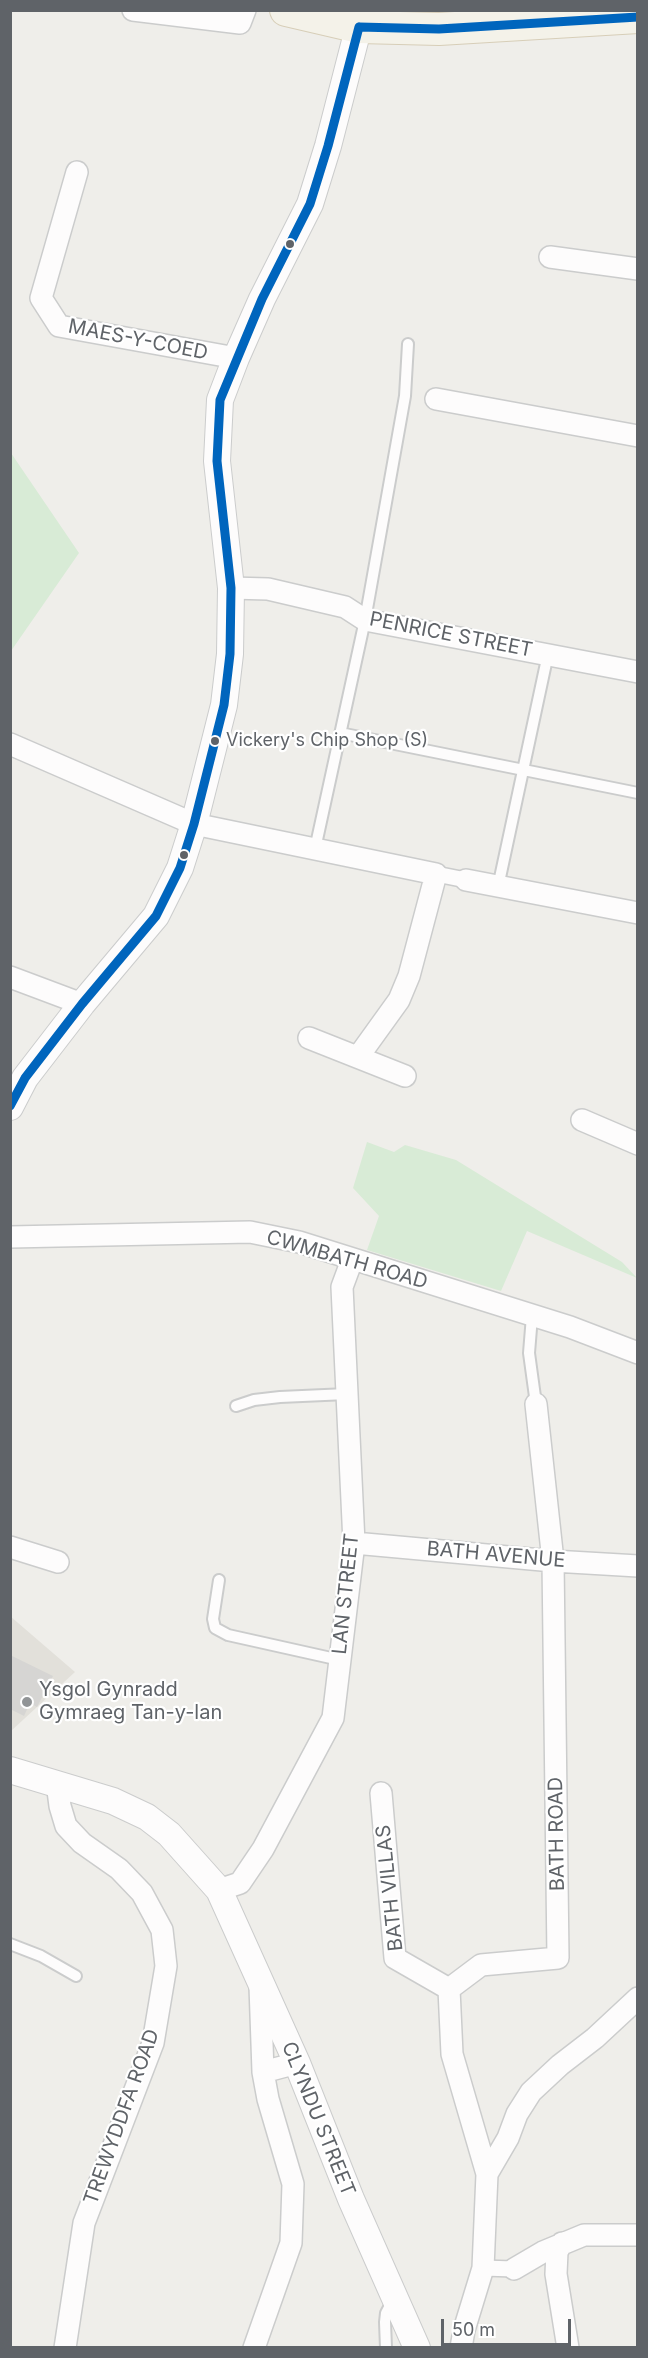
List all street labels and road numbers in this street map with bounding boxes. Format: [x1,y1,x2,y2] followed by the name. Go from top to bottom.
[66,315,210,365] street label: MAES-Y-COED
[367,607,535,663] street label: PENRICE STREET
[264,1225,430,1295] street label: CWMBATH ROAD
[328,1532,364,1656] street label: LAN STREET
[426,1537,566,1573] street label: BATH AVENUE
[544,1777,570,1891] street label: BATH ROAD
[371,1824,409,1952] street label: BATH VILLAS
[79,2026,165,2208] street label: TREWYDDFA ROAD
[276,2038,360,2200] street label: CLYNDU STREET

